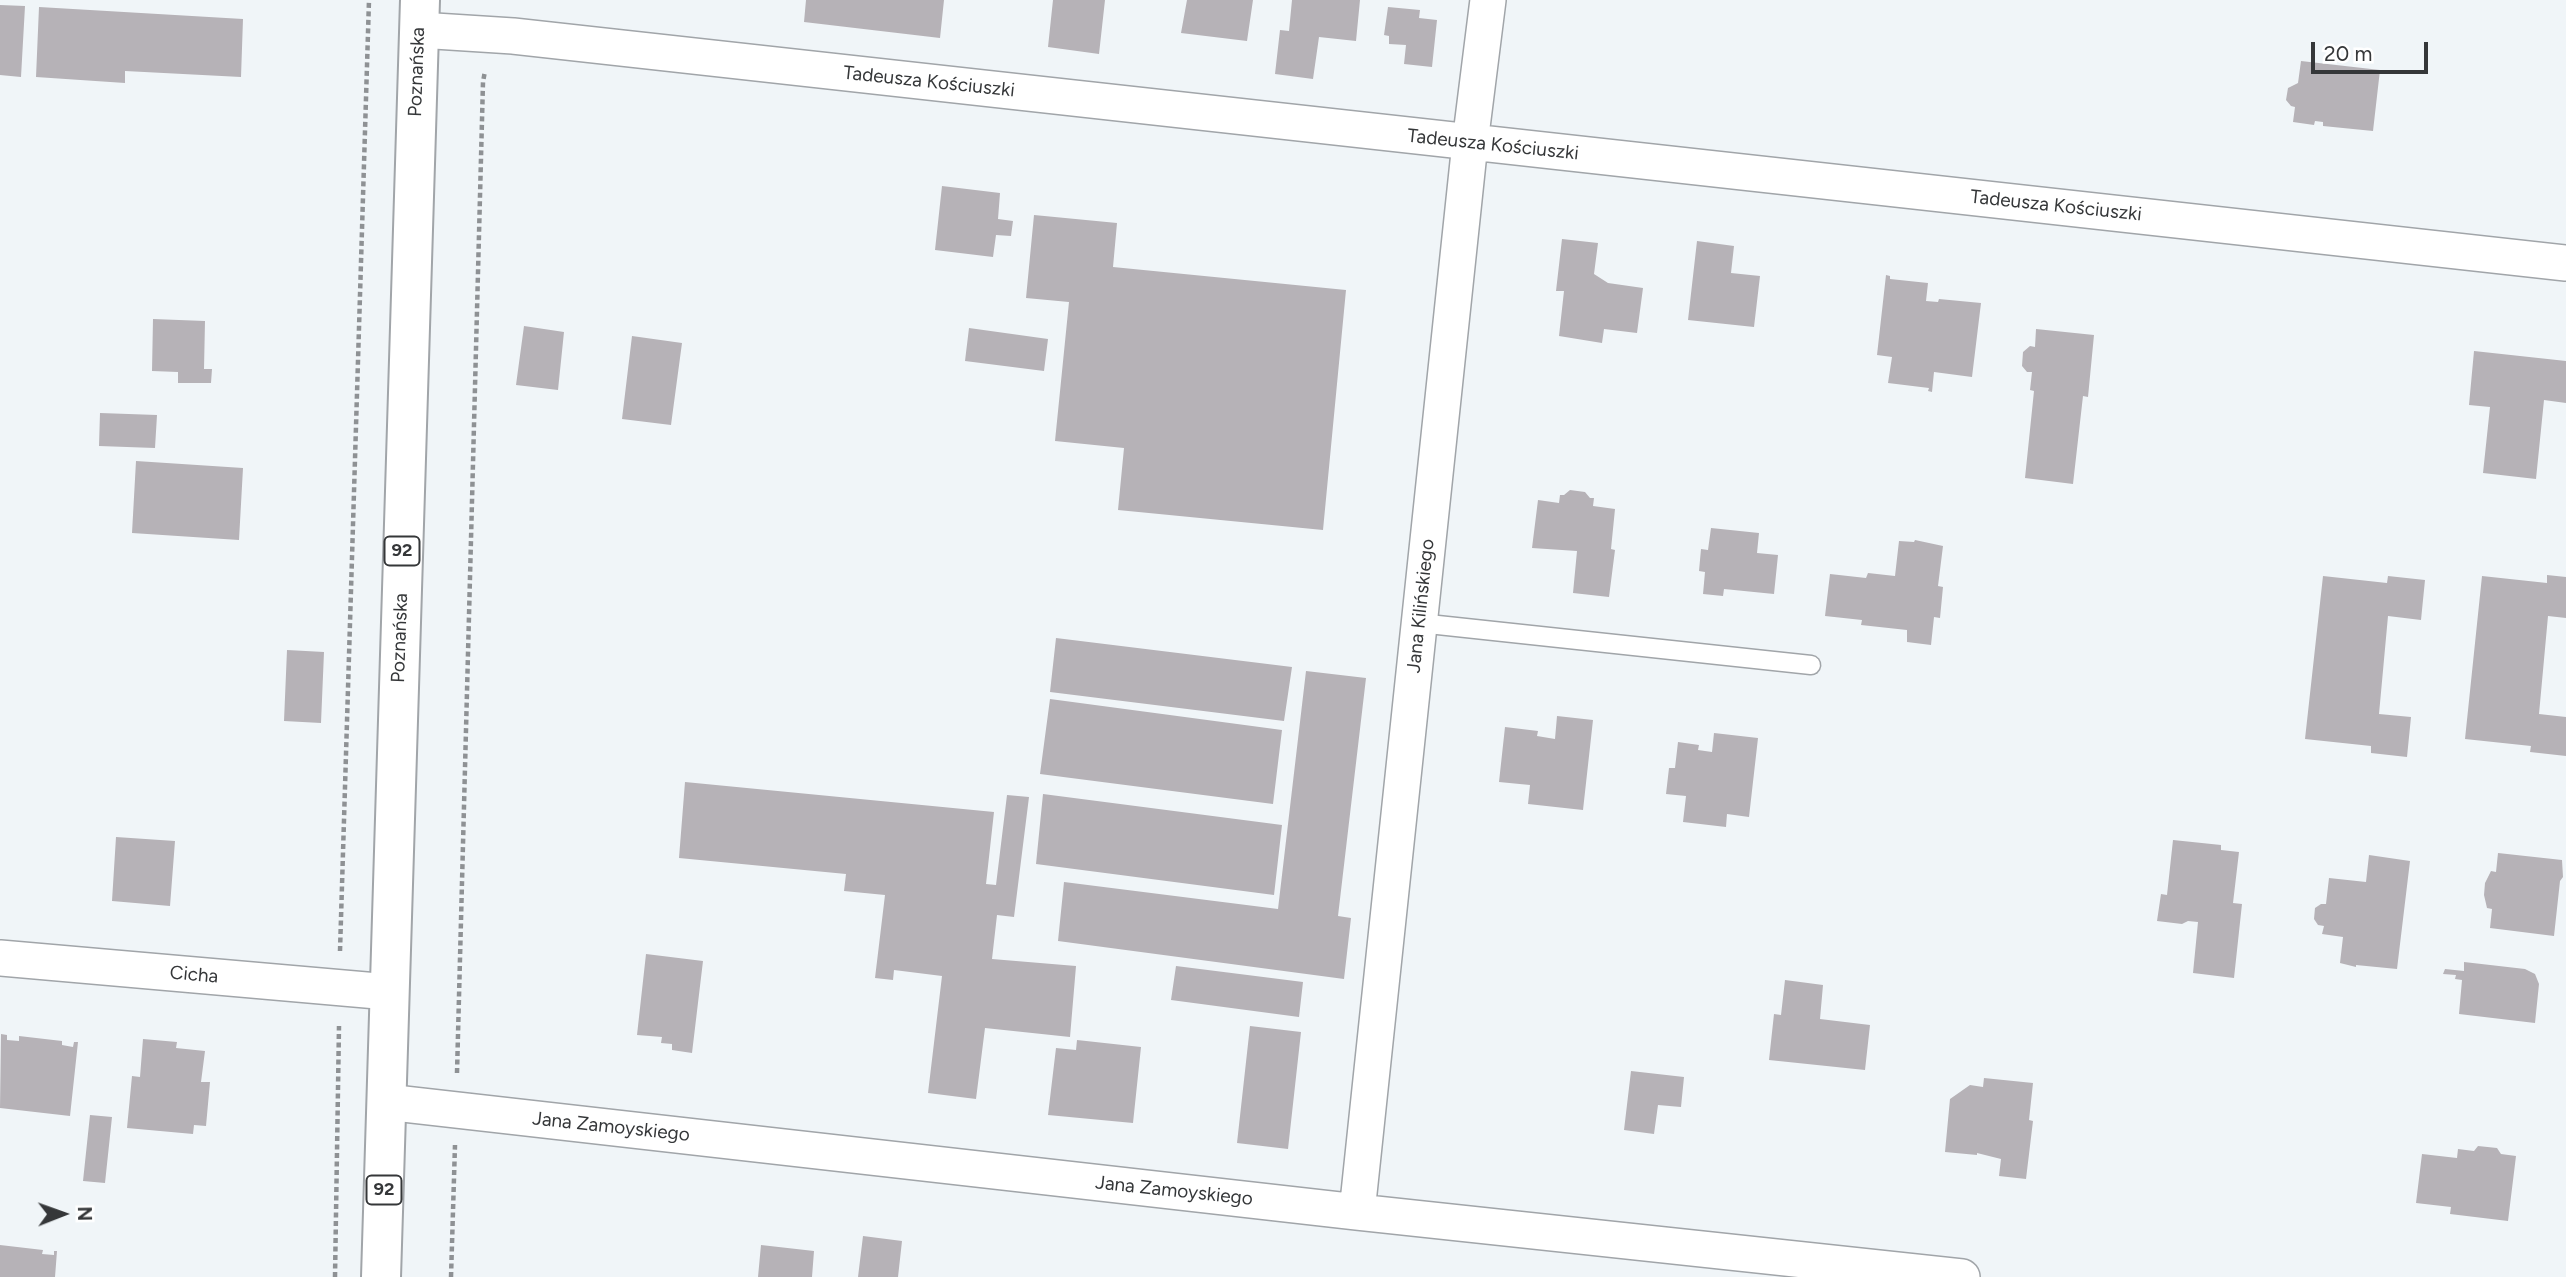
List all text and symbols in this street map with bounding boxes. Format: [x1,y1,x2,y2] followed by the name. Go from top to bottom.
[404,27,430,117] street label: Poznańska
[2314,28,2431,72] scale bar
[2324,41,2372,66] text: 20 m
[842,62,1016,102] street label: Tadeusza Kościuszki
[1406,125,1580,165] street label: Tadeusza Kościuszki
[1969,186,2143,226] street label: Tadeusza Kościuszki
[384,536,420,566] road number: 92
[1403,538,1439,674] street label: Jana Kilińskiego
[387,593,413,683] street label: Poznańska
[169,962,219,988] street label: Cicha
[531,1107,691,1147] street label: Jana Zamoyskiego
[1094,1171,1254,1211] street label: Jana Zamoyskiego
[366,1176,402,1204] road number: 92
[28,1179,98,1249] north arrow
[73,1206,96,1221] text: N

